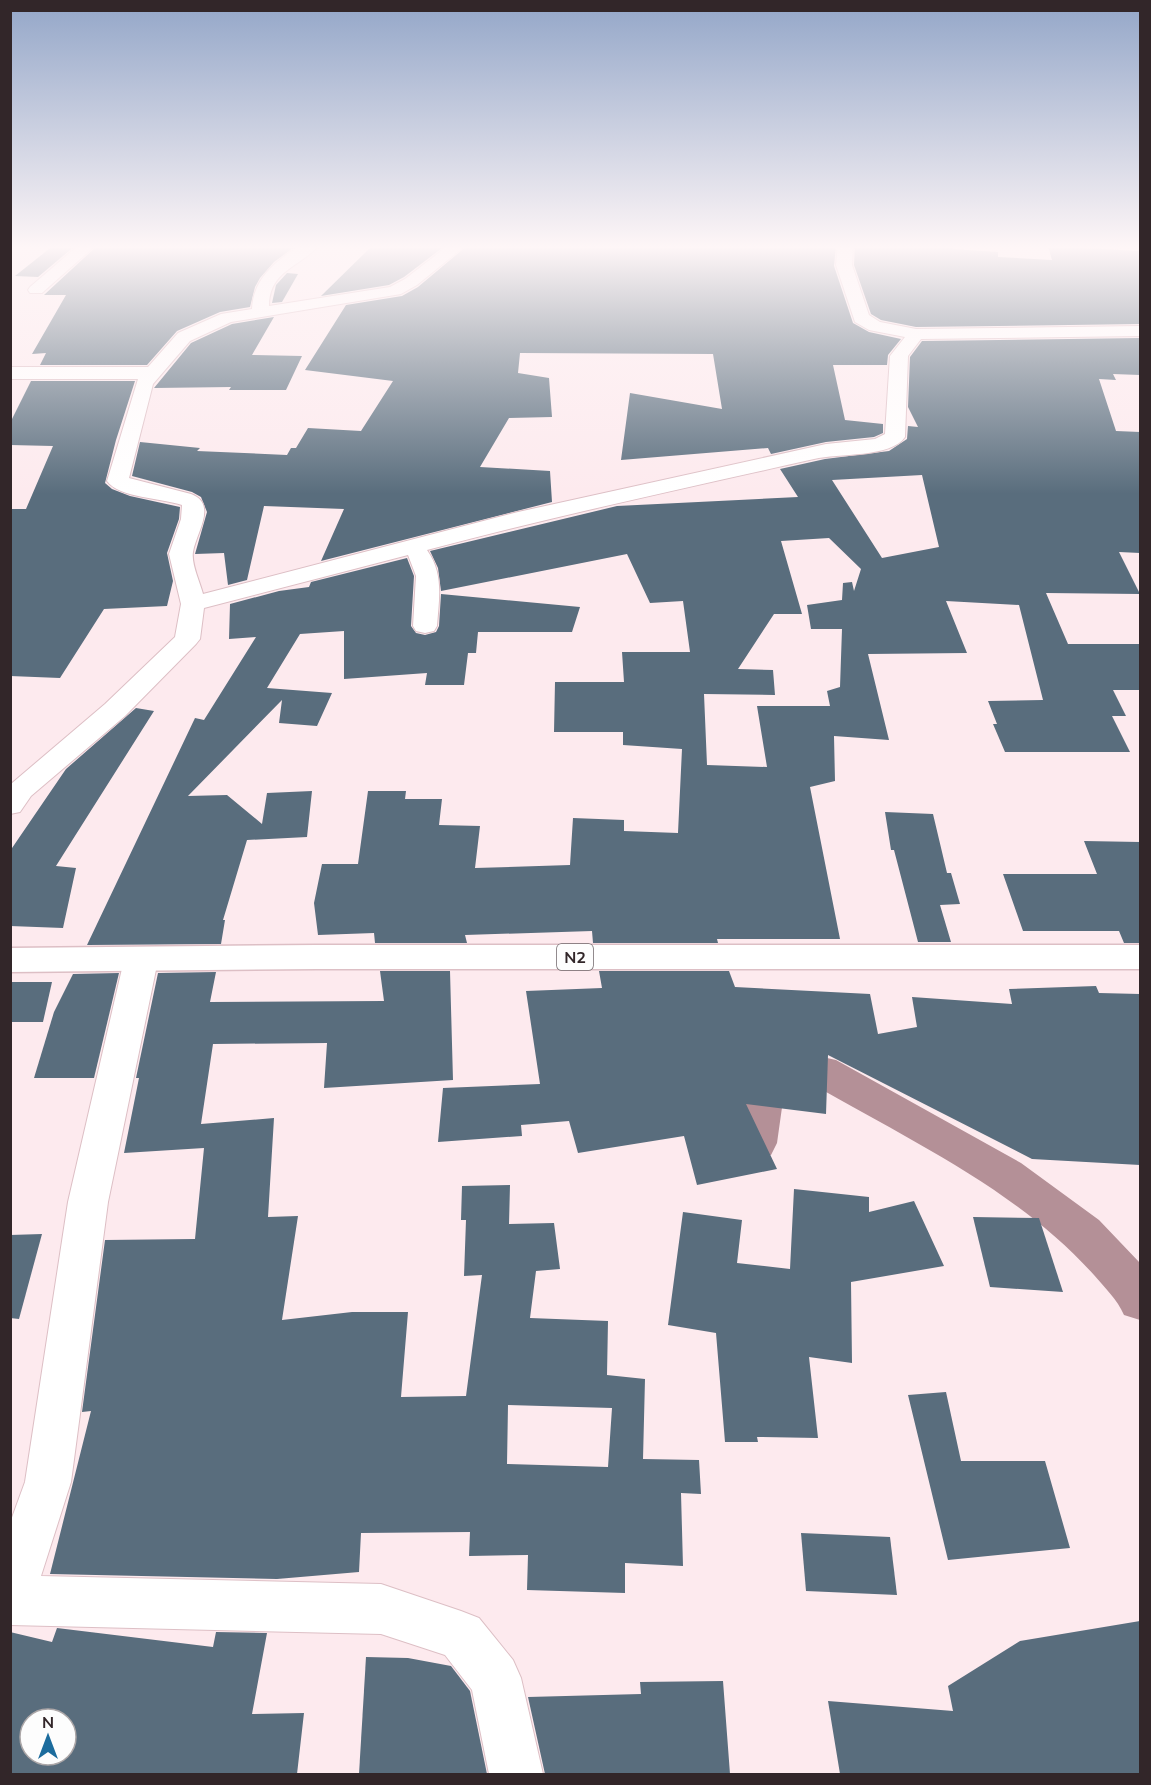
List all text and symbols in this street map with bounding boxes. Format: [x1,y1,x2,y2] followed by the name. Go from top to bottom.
[557,944,593,970] road number: N2
[18,1707,78,1767] north arrow
[42,1712,54,1732] text: N

